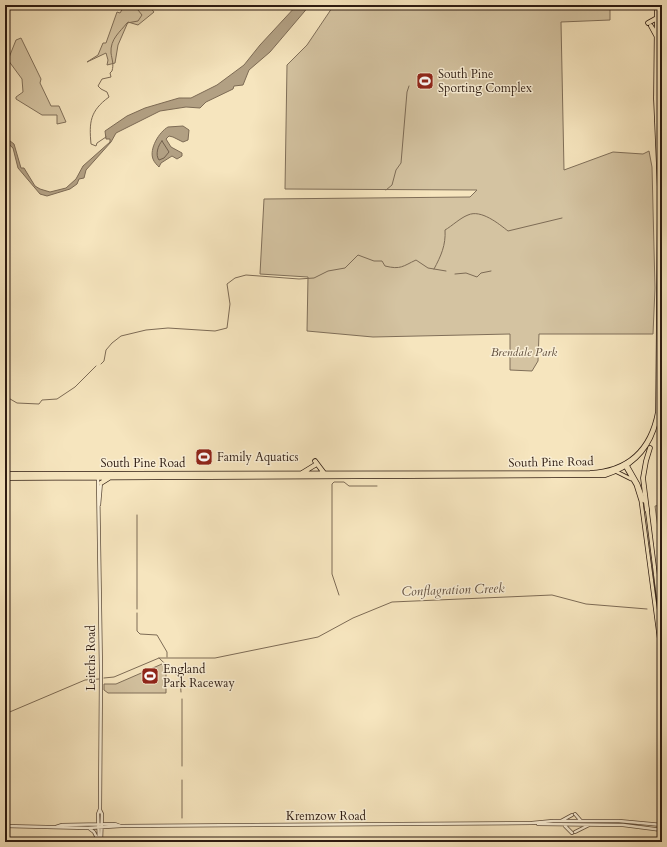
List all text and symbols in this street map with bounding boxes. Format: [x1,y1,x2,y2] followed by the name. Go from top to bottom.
[438,66,532,96] place label: South Pine Sporting Complex
[415,71,435,91] sports icon: South Pine Sporting Complex
[491,344,557,360] park label: Brendale Park
[194,447,214,467] sports icon: Family Aquatics
[217,449,299,465] place label: Family Aquatics
[508,453,594,471] street label: South Pine Road
[100,455,186,471] street label: South Pine Road
[401,579,505,601] water label: Conflagration Creek
[83,625,99,691] street label: Leitchs Road
[163,661,236,691] place label: England Park Raceway
[140,666,160,686] sports icon: England Park Raceway
[286,808,367,824] street label: Kremzow Road

